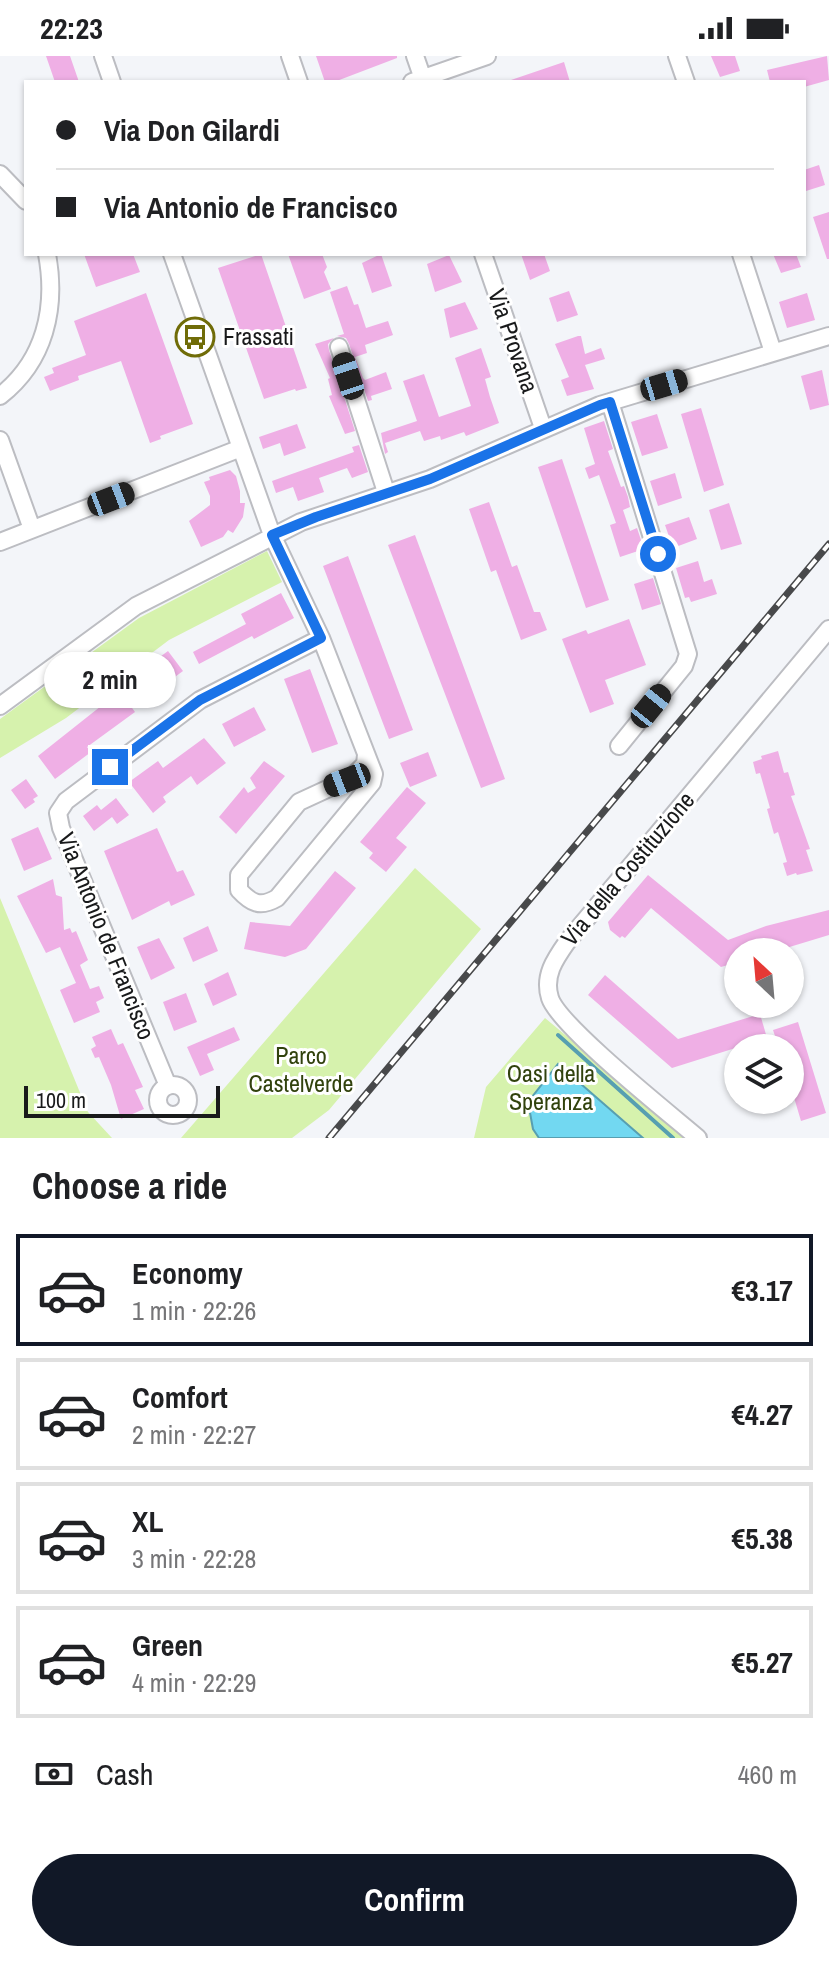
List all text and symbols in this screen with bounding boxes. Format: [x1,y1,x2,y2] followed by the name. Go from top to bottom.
[40,8,103,48] text: 22:23
[104,110,280,150] text: Via Don Gilardi
[104,187,398,227] text: Via Antonio de Francisco
[481,284,547,397] street label: Via Provana
[174,316,216,358] bus stop icon: Frassati
[223,320,294,352] place label: Frassati
[329,349,367,403] car
[638,367,690,403] car
[84,479,138,519] car
[640,536,676,572] route start
[44,651,176,707] callout: 2 min
[82,662,138,697] text: 2 min
[627,680,675,732] car
[92,749,128,785] route end
[320,760,374,800] car
[553,784,701,952] street label: Via della Costituzione
[51,827,163,1044] street label: Via Antonio de Francisco
[724,938,804,1018] north arrow
[724,938,804,1114] map controls
[724,1034,804,1114] button: layers
[249,1039,354,1099] park label: Parco Castelverde
[507,1057,595,1117] park label: Oasi della Speranza
[24,1082,220,1118] scale bar
[36,1085,86,1115] text: 100 m
[32,1162,227,1210] text: Choose a ride
[132,1253,243,1293] text: Economy
[36,1254,108,1326] icon: car
[731,1270,793,1310] text: €3.17
[132,1293,256,1328] text: 1 min · 22:26
[132,1377,228,1417] text: Comfort
[36,1378,108,1450] icon: car
[731,1394,793,1434] text: €4.27
[132,1417,256,1452] text: 2 min · 22:27
[132,1501,163,1541] text: XL
[36,1502,108,1574] icon: car
[731,1518,793,1558] text: €5.38
[132,1541,256,1576] text: 3 min · 22:28
[132,1625,203,1665] text: Green
[36,1626,108,1698] icon: car
[731,1642,793,1682] text: €5.27
[132,1665,256,1700] text: 4 min · 22:29
[32,1752,76,1796] icon: cash
[96,1754,153,1794] text: Cash
[738,1757,797,1792] text: 460 m
[32,1854,797,1946] button: Confirm

